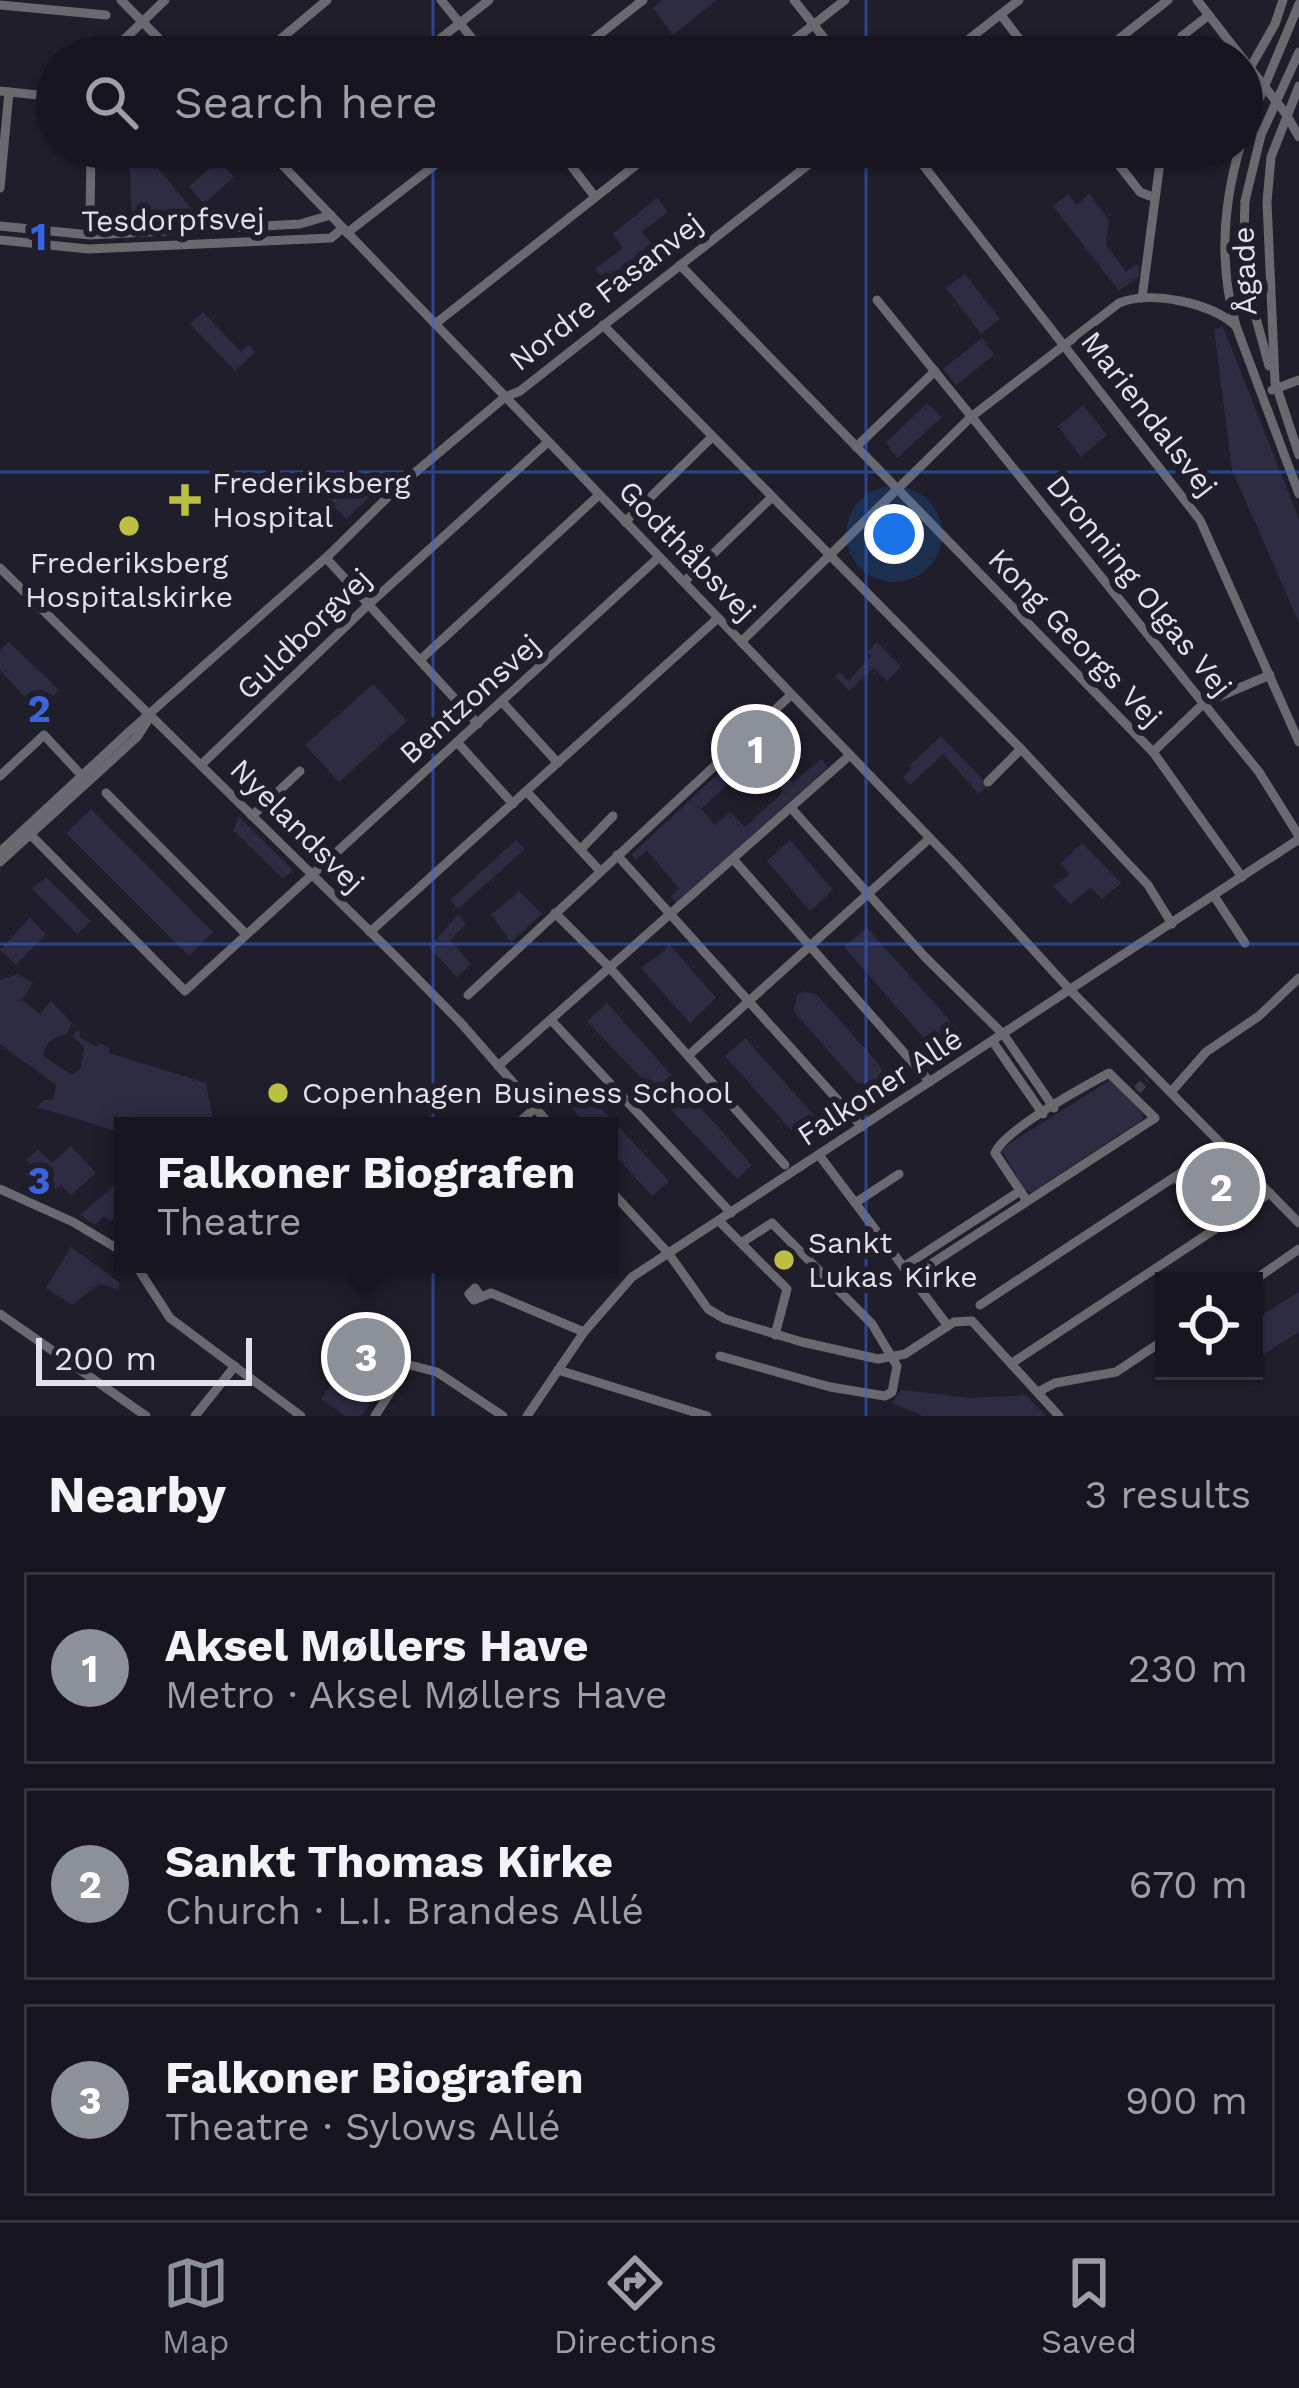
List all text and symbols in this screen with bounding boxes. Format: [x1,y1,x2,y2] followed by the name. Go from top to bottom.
[36,36,1263,168] search box
[78,69,144,135] icon: search
[174,76,438,129] text: Search here
[81,200,265,239] street label: Tesdorpfsvej
[502,205,709,378] street label: Nordre Fasanvej
[31,214,47,259] text: 1
[1225,226,1264,316] street label: Ågade
[1074,324,1225,503] street label: Mariendalsvej
[212,465,411,534] place label: Frederiksberg Hospital
[1040,468,1239,703] street label: Dronning Olgas Vej
[612,473,763,628] street label: Godthåbsvej
[169,484,201,516] marker: Frederiksberg Hospital
[864,504,924,564] your location
[116,513,142,539] marker: Frederiksberg Hospitalskirke
[981,541,1169,734] street label: Kong Georgs Vej
[25,545,233,614] place label: Frederiksberg Hospitalskirke
[229,561,378,706] street label: Guldborgvej
[392,627,547,771] street label: Bentzonsvej
[27,686,51,731] text: 2
[717,704,795,794] pin: 1
[223,752,371,900] street label: Nyelandsvej
[791,1020,969,1153] street label: Falkoner Allé
[302,1075,732,1110] place label: Copenhagen Business School
[265,1080,291,1106] marker: Copenhagen Business School
[114,1117,618,1273] popup
[1182,1142,1260,1232] pin: 2
[157,1146,575,1199] text: Falkoner Biografen
[27,1158,51,1203] text: 3
[157,1199,302,1244] text: Theatre
[808,1225,978,1294] place label: Sankt Lukas Kirke
[771,1247,797,1273] marker: Sankt Lukas Kirke
[1155,1272,1263,1380] map controls
[1155,1272,1263,1380] button: locate
[327,1312,405,1402] pin: 3
[36,1332,252,1385] scale bar
[54,1339,157,1378] text: 200 m
[48,1465,226,1524] text: Nearby
[1085,1472,1251,1517] text: 3 results
[165,1619,588,1672] text: Aksel Møllers Have
[82,1646,98,1691] text: 1
[1128,1646,1248,1691] text: 230 m
[165,1672,667,1717] text: Metro · Aksel Møllers Have
[165,1835,613,1888] text: Sankt Thomas Kirke
[78,1862,102,1907] text: 2
[1129,1862,1248,1907] text: 670 m
[165,1888,644,1933] text: Church · L.I. Brandes Allé
[165,2051,584,2104] text: Falkoner Biografen
[78,2078,102,2123] text: 3
[1125,2078,1248,2123] text: 900 m
[165,2104,561,2149] text: Theatre · Sylows Allé
[162,2250,229,2361] tab: Map
[554,2250,717,2361] tab: Directions
[1041,2250,1137,2361] tab: Saved

